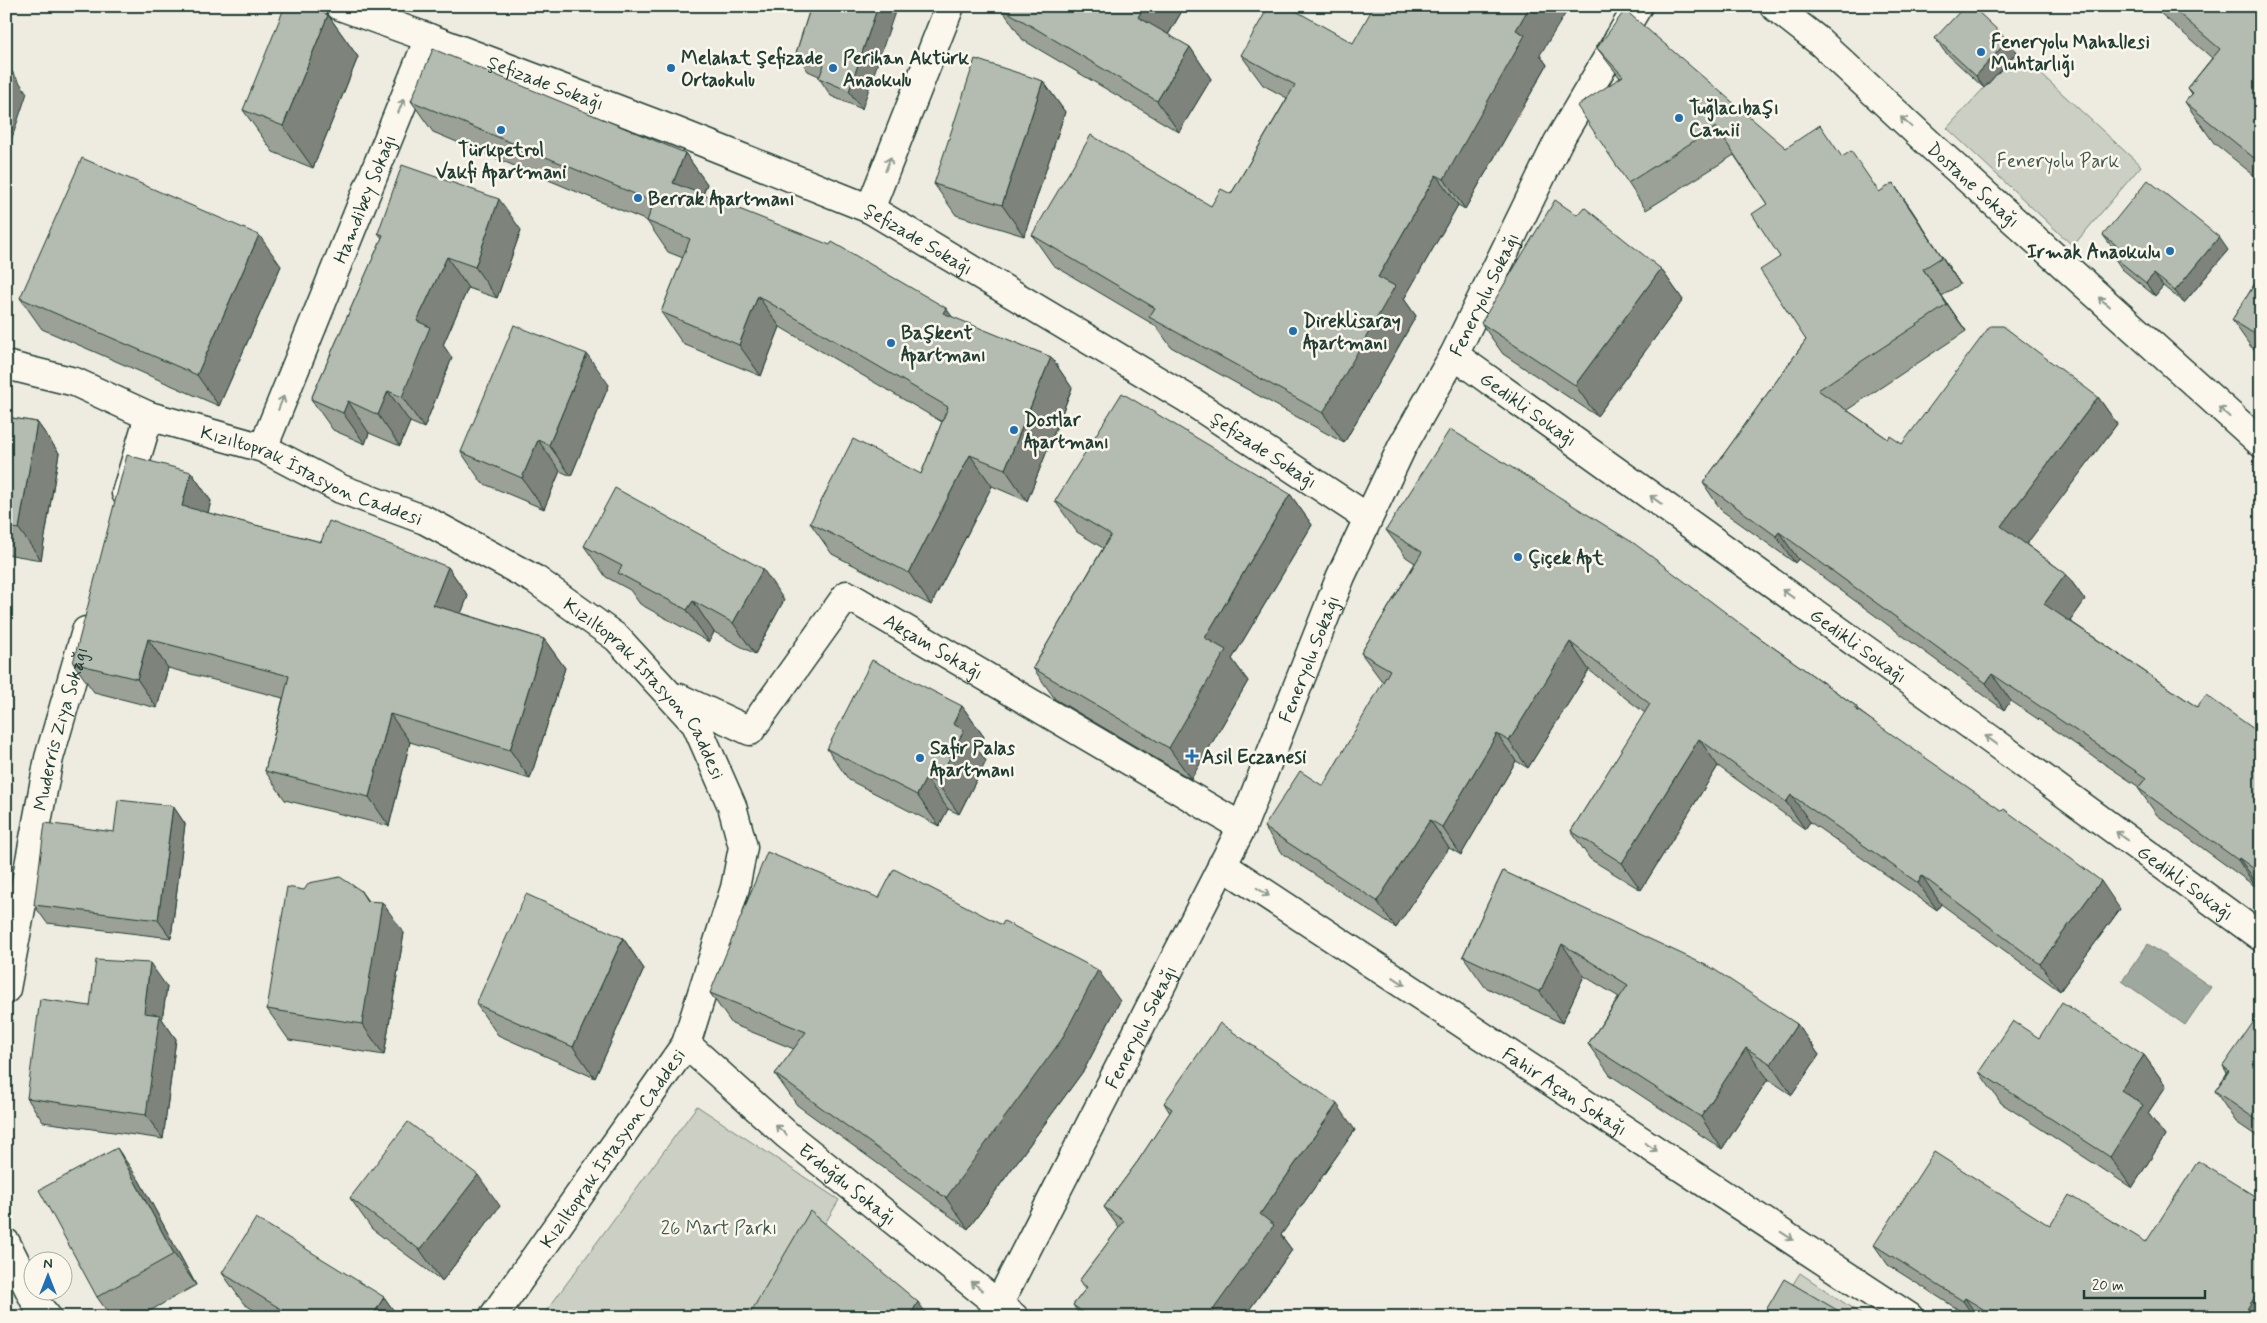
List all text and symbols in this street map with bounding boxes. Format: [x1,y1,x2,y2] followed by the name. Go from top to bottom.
[1991,30,2150,78] place label: Feneryolu Mahallesi Muhtarlığı
[681,46,823,93] place label: Melahat Şefizade Ortaokulu
[843,46,970,93] place label: Perihan Aktürk Anaokulu
[1975,46,1987,58] marker: Feneryolu Mahallesi Muhtarlığı
[484,50,607,117] street label: Şefizade Sokağı
[665,62,677,74] marker: Melahat Şefizade Ortaokulu
[827,62,839,74] marker: Perihan Aktürk Anaokulu
[1689,96,1779,143] place label: Tuğlacıbaşı Camii
[397,99,407,114] one-way arrow
[1673,112,1685,124] marker: Tuğlacıbaşı Camii
[1900,116,1913,128] one-way arrow
[495,124,507,136] marker: Türkpetrol Vakfi Apartmani
[328,131,403,267] street label: Hamdibey Sokağı
[1921,137,2025,234] street label: Dostane Sokağı
[436,138,566,187] place label: Türkpetrol Vakfi Apartmani
[1997,149,2120,175] park label: Feneryolu Park
[884,157,893,172] one-way arrow
[648,187,795,214] place label: Berrak Apartmanı
[632,192,644,204] marker: Berrak Apartmanı
[859,197,977,282] street label: Şefizade Sokağı
[1444,229,1526,361] street label: Feneryolu Sokağı
[2027,240,2160,265] place label: Irmak Anaokulu
[2164,245,2176,257] marker: Irmak Anaokulu
[2097,296,2110,308] one-way arrow
[1303,309,1401,358] place label: Direklisaray Apartmanı
[901,321,986,370] place label: Başkent Apartmanı
[1287,325,1299,337] marker: Direklisaray Apartmanı
[885,337,897,349] marker: Başkent Apartmanı
[1474,367,1581,453] street label: Gedikli Sokağı
[277,396,287,411] one-way arrow
[1205,406,1322,495] street label: Şefizade Sokağı
[2217,406,2230,418] one-way arrow
[1024,408,1109,457] place label: Dostlar Apartmanı
[197,420,426,532] street label: Kızıltoprak İstasyon Caddesi
[1008,424,1020,436] marker: Dostlar Apartmanı
[1649,495,1663,505] one-way arrow
[1528,546,1605,573] place label: Çiçek Apt
[1512,551,1524,563] marker: Çiçek Apt
[1781,589,1795,599] one-way arrow
[1273,592,1346,727] street label: Feneryolu Sokağı
[558,593,730,784] street label: Kızıltoprak İstasyon Caddesi
[1804,603,1911,690] street label: Gedikli Sokağı
[879,608,987,686] street label: Akçam Sokağı
[28,644,95,813] street label: Muderris Ziya Sokağı
[1985,734,1998,745] one-way arrow
[930,736,1016,785] place label: Safir Palas Apartmanı
[1202,745,1306,770] place label: Asil Eczanesi
[1186,750,1198,762] marker: Asil Eczanesi
[914,752,926,764] marker: Safir Palas Apartmanı
[2116,830,2129,841] one-way arrow
[2132,840,2238,927] street label: Gedikli Sokağı
[1256,886,1270,897] one-way arrow
[1100,961,1183,1093] street label: Feneryolu Sokağı
[1391,976,1405,986] one-way arrow
[1497,1042,1632,1142] street label: Fahir Açan Sokağı
[535,1044,692,1254] street label: Kızıltoprak İstasyon Caddesi
[775,1124,788,1136] one-way arrow
[793,1138,901,1232] street label: Erdoğdu Sokağı
[1644,1142,1658,1152] one-way arrow
[661,1216,777,1241] park label: 26 Mart Parkı
[1780,1231,1794,1242] one-way arrow
[22,1250,72,1300] north arrow
[43,1255,53,1273] text: N
[2084,1268,2206,1300] scale bar
[2092,1276,2124,1296] text: 20 m
[970,1281,984,1291] one-way arrow

